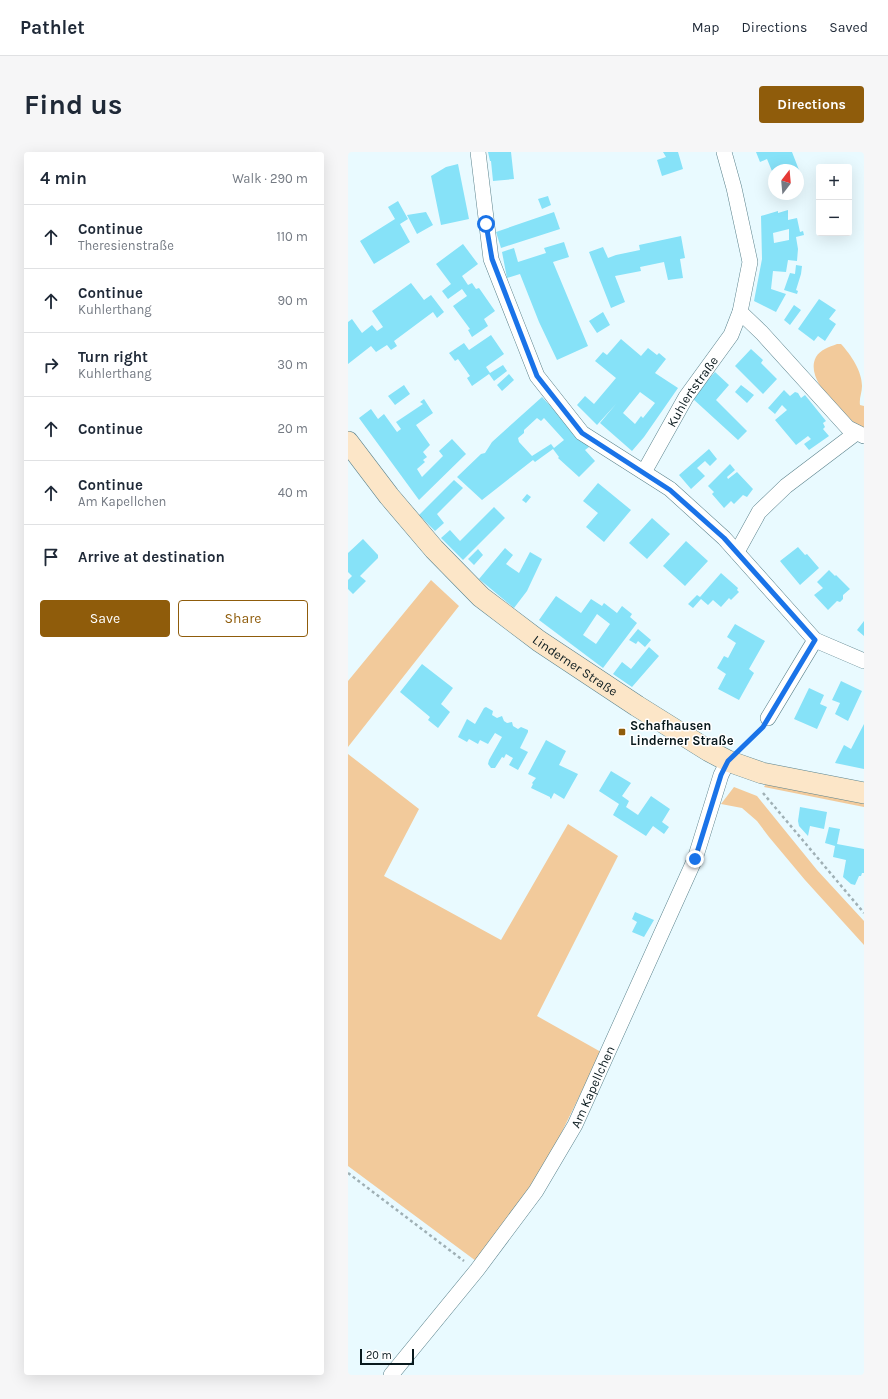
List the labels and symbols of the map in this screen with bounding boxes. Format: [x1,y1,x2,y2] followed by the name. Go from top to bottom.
[768,164,804,200] north arrow
[477,215,495,233] route start
[664,353,721,430] street label: Kuhlertstraße
[530,632,621,699] street label: Linderner Straße
[630,718,734,748] place label: Schafhausen Linderner Straße
[617,727,627,737] marker: Schafhausen Linderner Straße
[686,850,704,868] route end
[568,1043,618,1130] street label: Am Kapellchen
[360,1347,414,1366] scale bar

